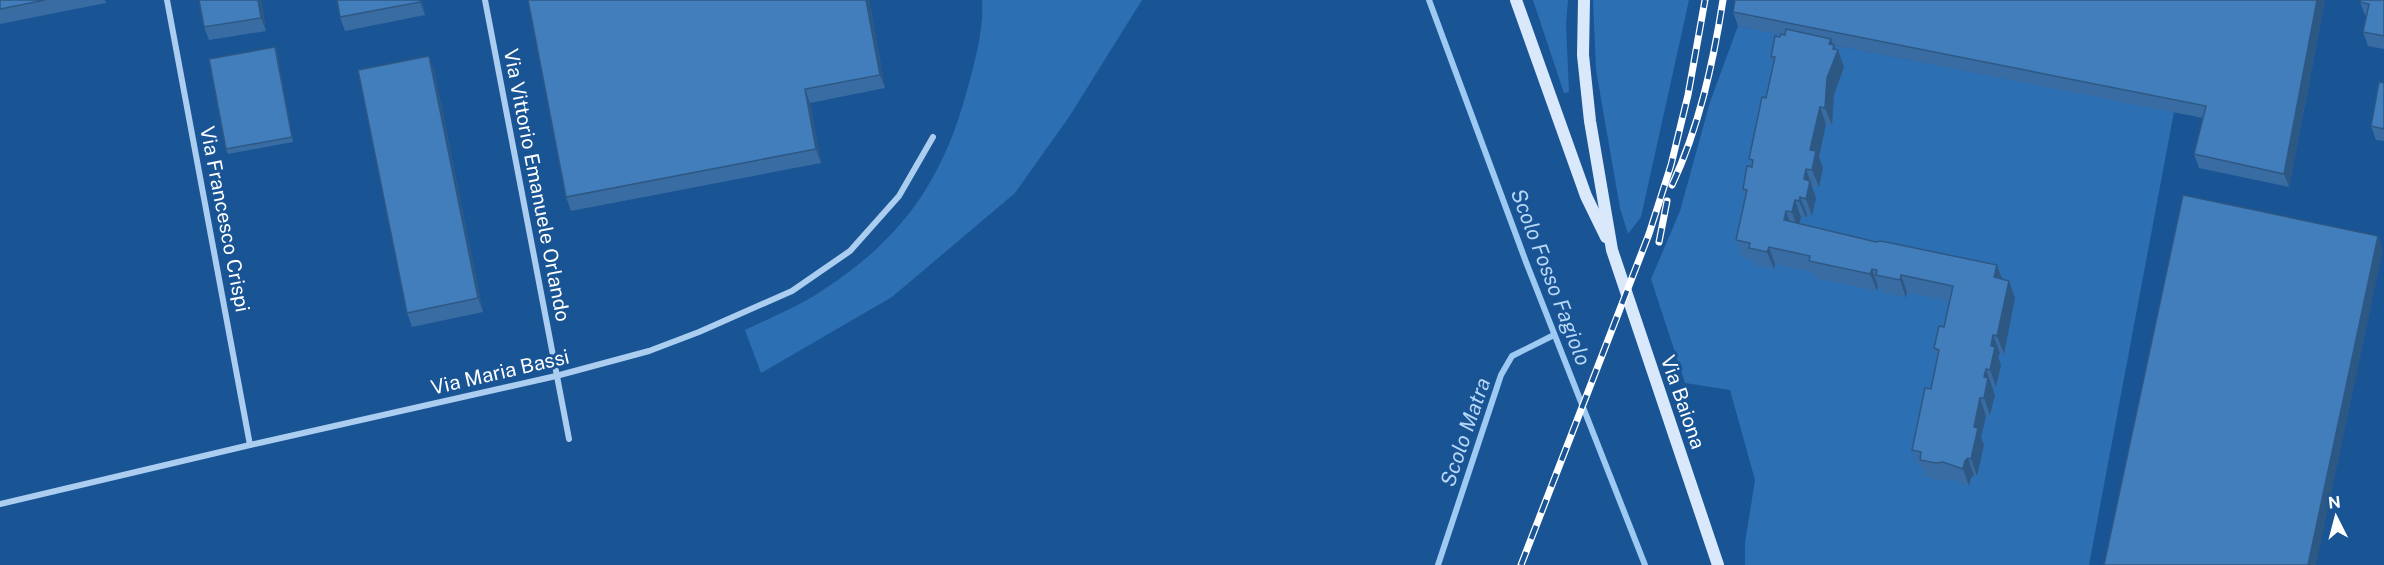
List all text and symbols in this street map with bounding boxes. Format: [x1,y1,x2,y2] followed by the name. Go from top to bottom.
[499,47,575,323] street label: Via Vittorio Emanuele Orlando
[195,124,255,314] street label: Via Francesco Crispi
[1506,185,1596,369] water label: Scolo Fosso Fagiolo
[428,344,572,400] street label: Via Maria Bassi
[1656,352,1710,452] street label: Via Baiona
[1435,374,1495,490] water label: Scolo Matra
[2306,487,2366,547] north arrow
[2327,492,2342,513] text: N

